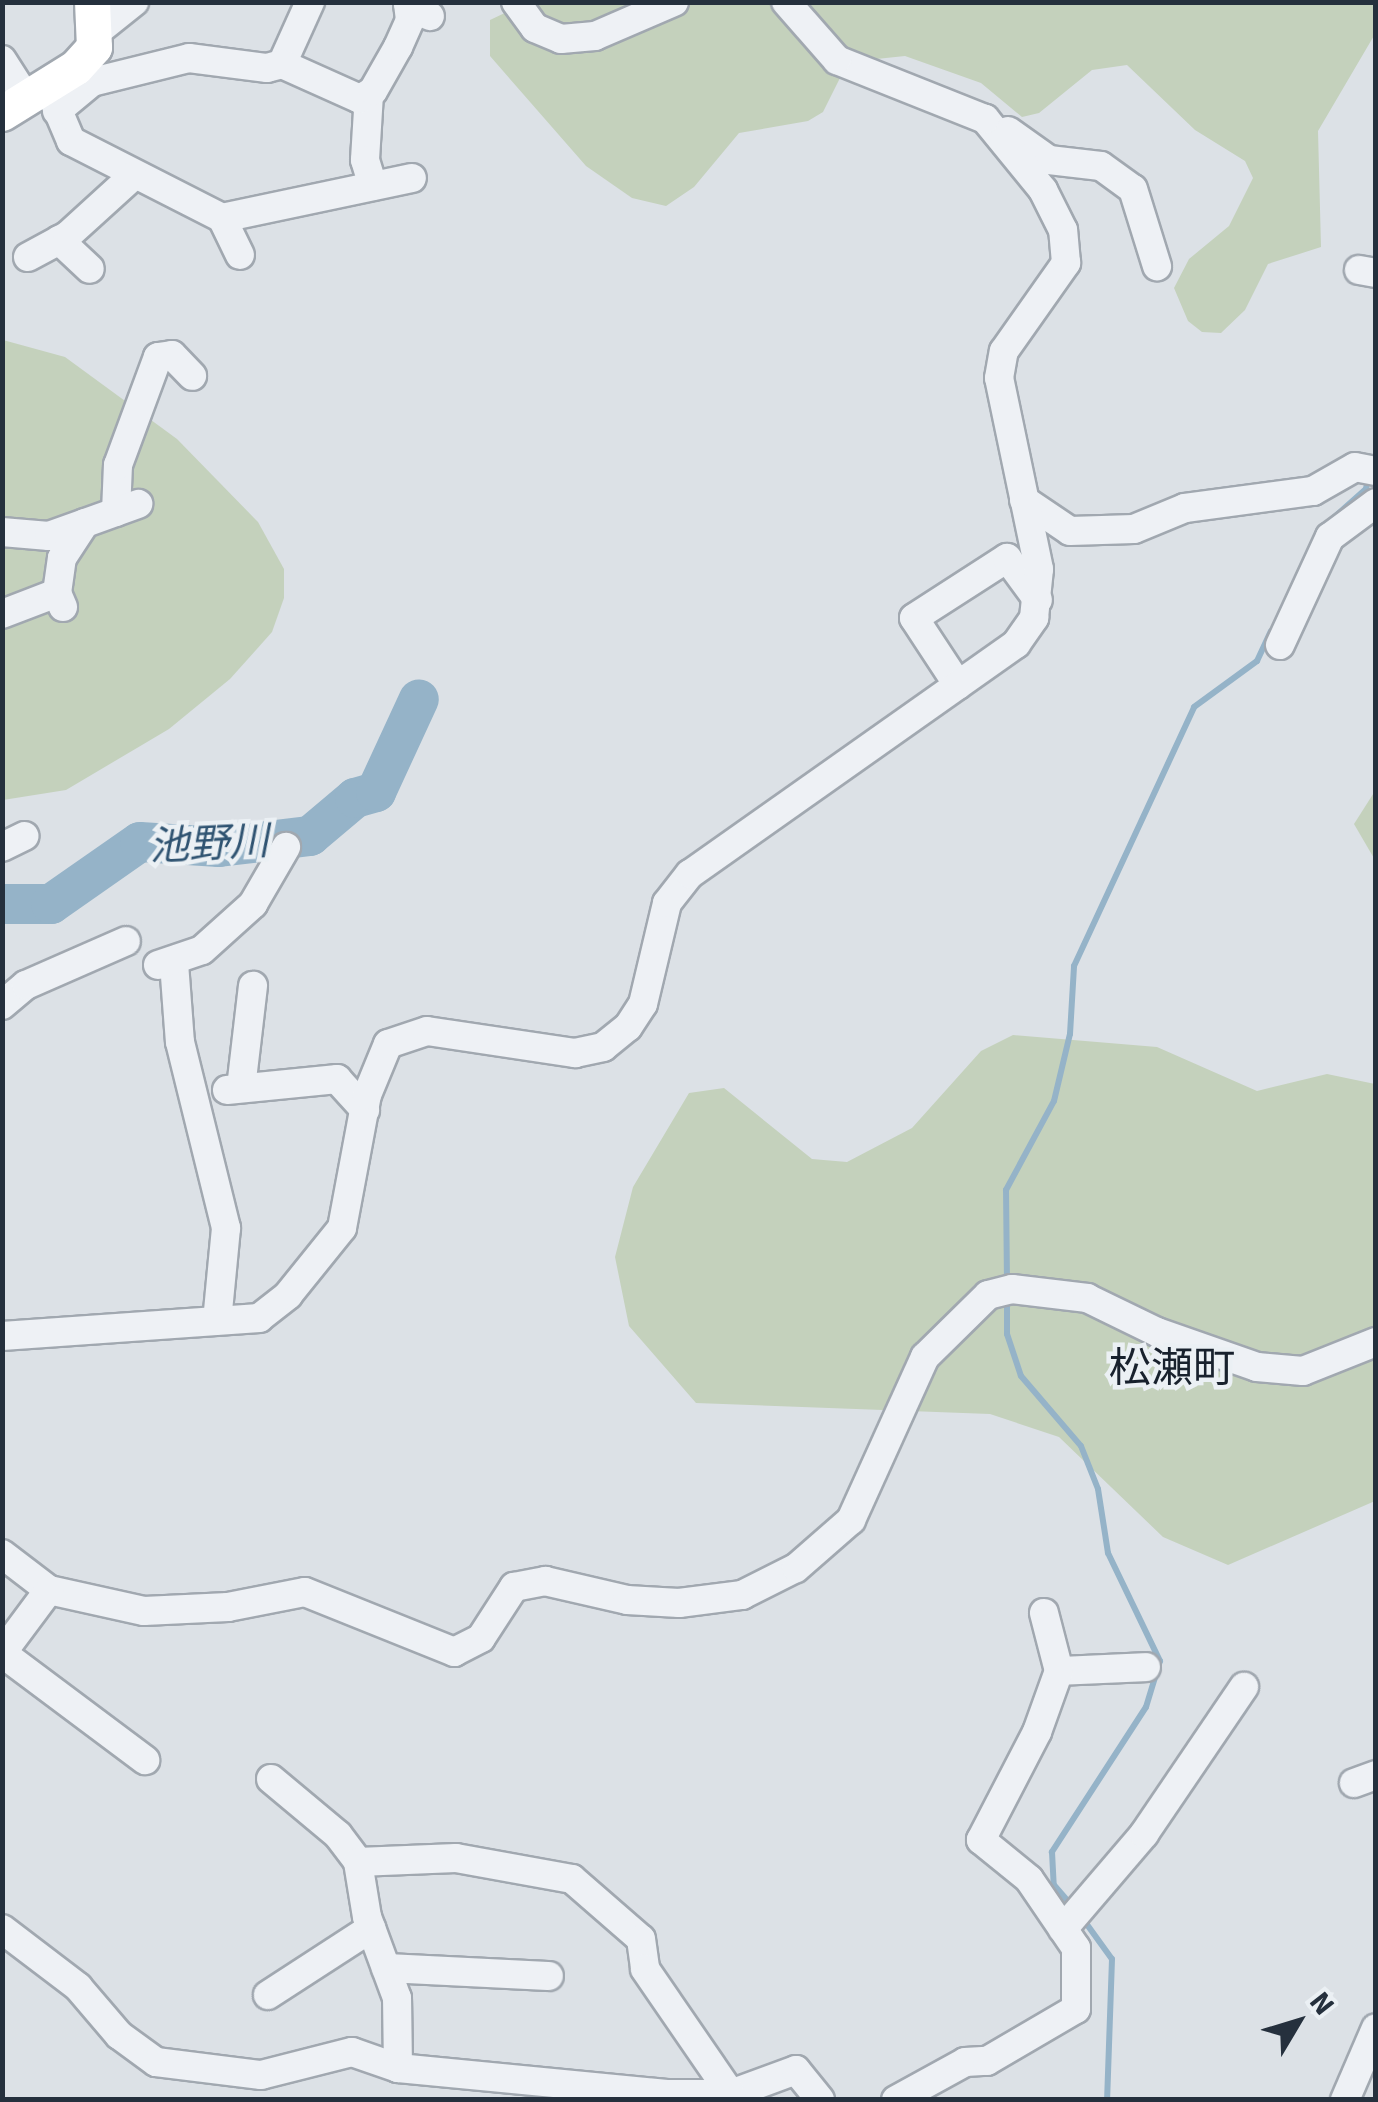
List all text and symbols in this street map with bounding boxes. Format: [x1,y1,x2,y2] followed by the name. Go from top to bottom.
[148,817,270,871] water label: 池野川
[1109,1344,1235,1394] district label: 松瀬町
[1248,1972,1348,2072] north arrow
[1302,1985,1341,2022] text: N

